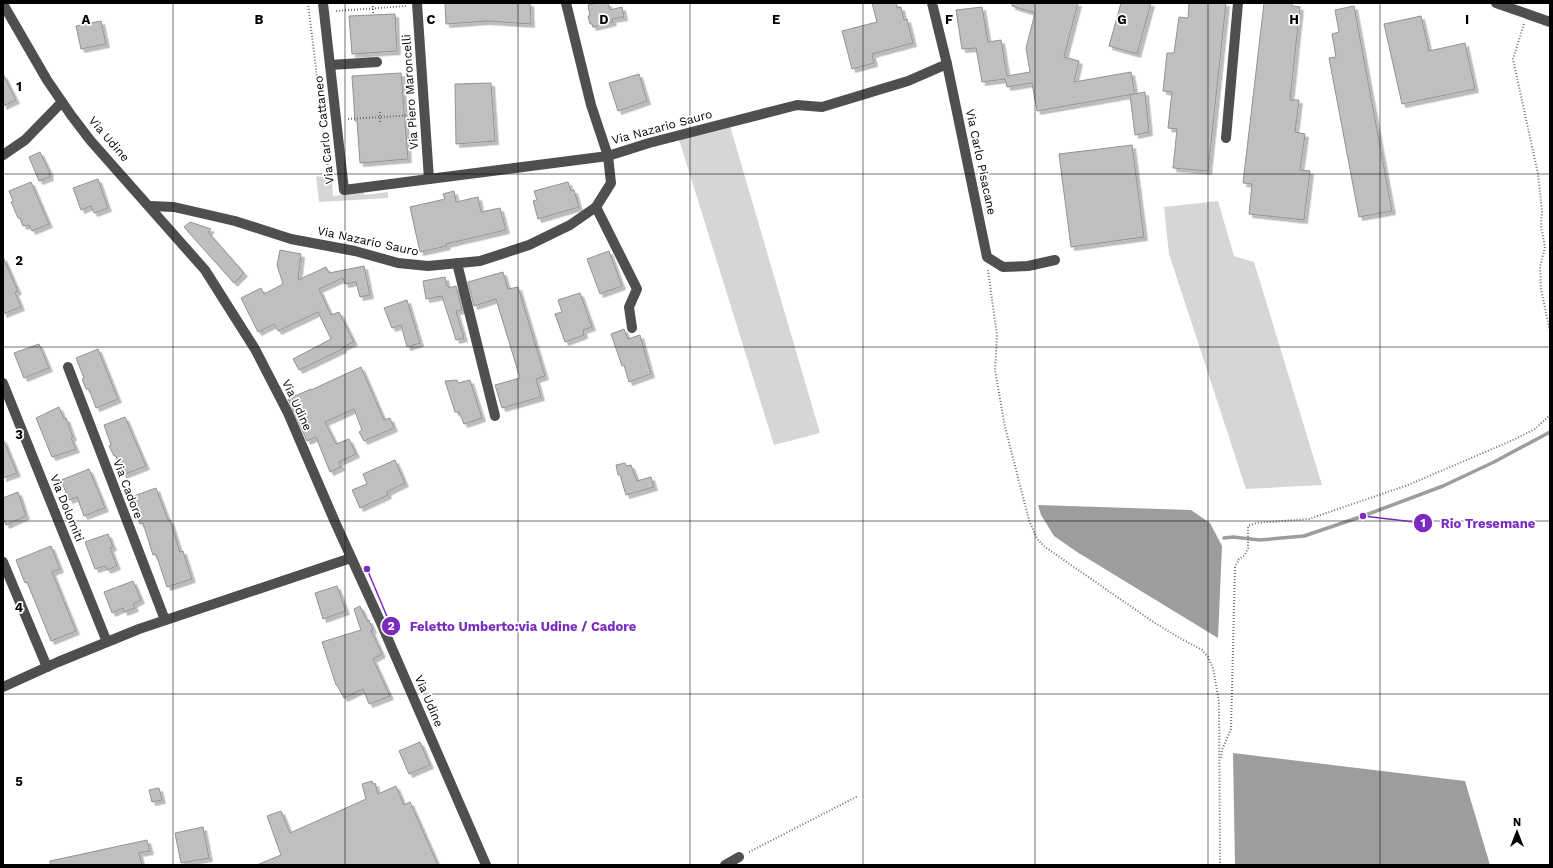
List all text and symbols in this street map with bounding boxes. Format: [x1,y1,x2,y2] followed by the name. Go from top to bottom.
[82,12,91,27] text: A
[255,12,264,27] text: B
[427,12,436,27] text: C
[599,12,609,27] text: D
[772,12,780,27] text: E
[945,12,953,27] text: F
[1117,12,1127,27] text: G
[1289,12,1299,27] text: H
[1465,12,1469,27] text: I
[399,34,421,150] street label: Via Piero Maroncelli
[311,75,337,185] street label: Via Carlo Cattaneo
[16,79,22,94] text: 1
[610,107,714,147] street label: Via Nazario Sauro
[963,108,999,216] street label: Via Carlo Pisacane
[86,114,132,164] street label: Via Udine
[316,223,420,259] street label: Via Nazario Sauro
[15,253,23,268] text: 2
[279,377,315,433] street label: Via Udine
[15,427,23,442] text: 3
[110,457,146,521] street label: Via Cadore
[47,472,87,544] street label: Via Dolomiti
[1413,510,1543,535] callout: Rio Tresemane
[1420,516,1426,530] text: 1
[1441,516,1536,531] text: Rio Tresemane
[15,600,24,615] text: 4
[381,614,644,639] callout: Feletto Umberto:via Udine / Cadore
[387,619,395,633] text: 2
[410,619,637,634] text: Feletto Umberto:via Udine / Cadore
[412,673,446,729] street label: Via Udine
[15,774,23,789] text: 5
[1497,812,1537,852] north arrow
[1513,816,1521,829] text: N

